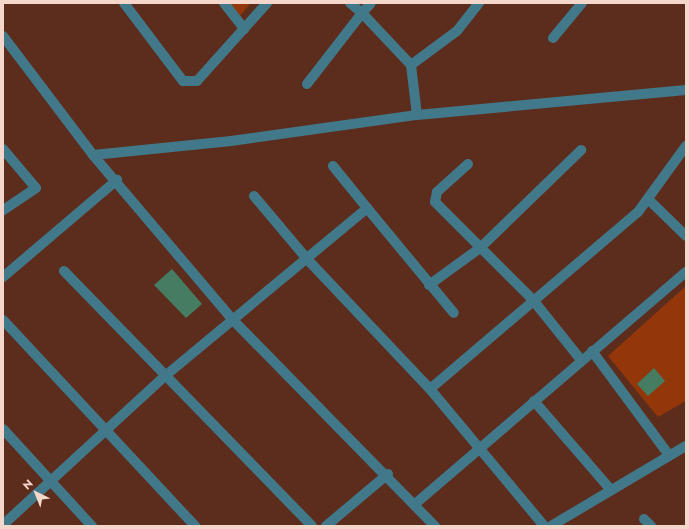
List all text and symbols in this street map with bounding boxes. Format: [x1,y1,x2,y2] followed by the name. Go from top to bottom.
[16,473,56,513] north arrow
[19,475,36,493] text: N

